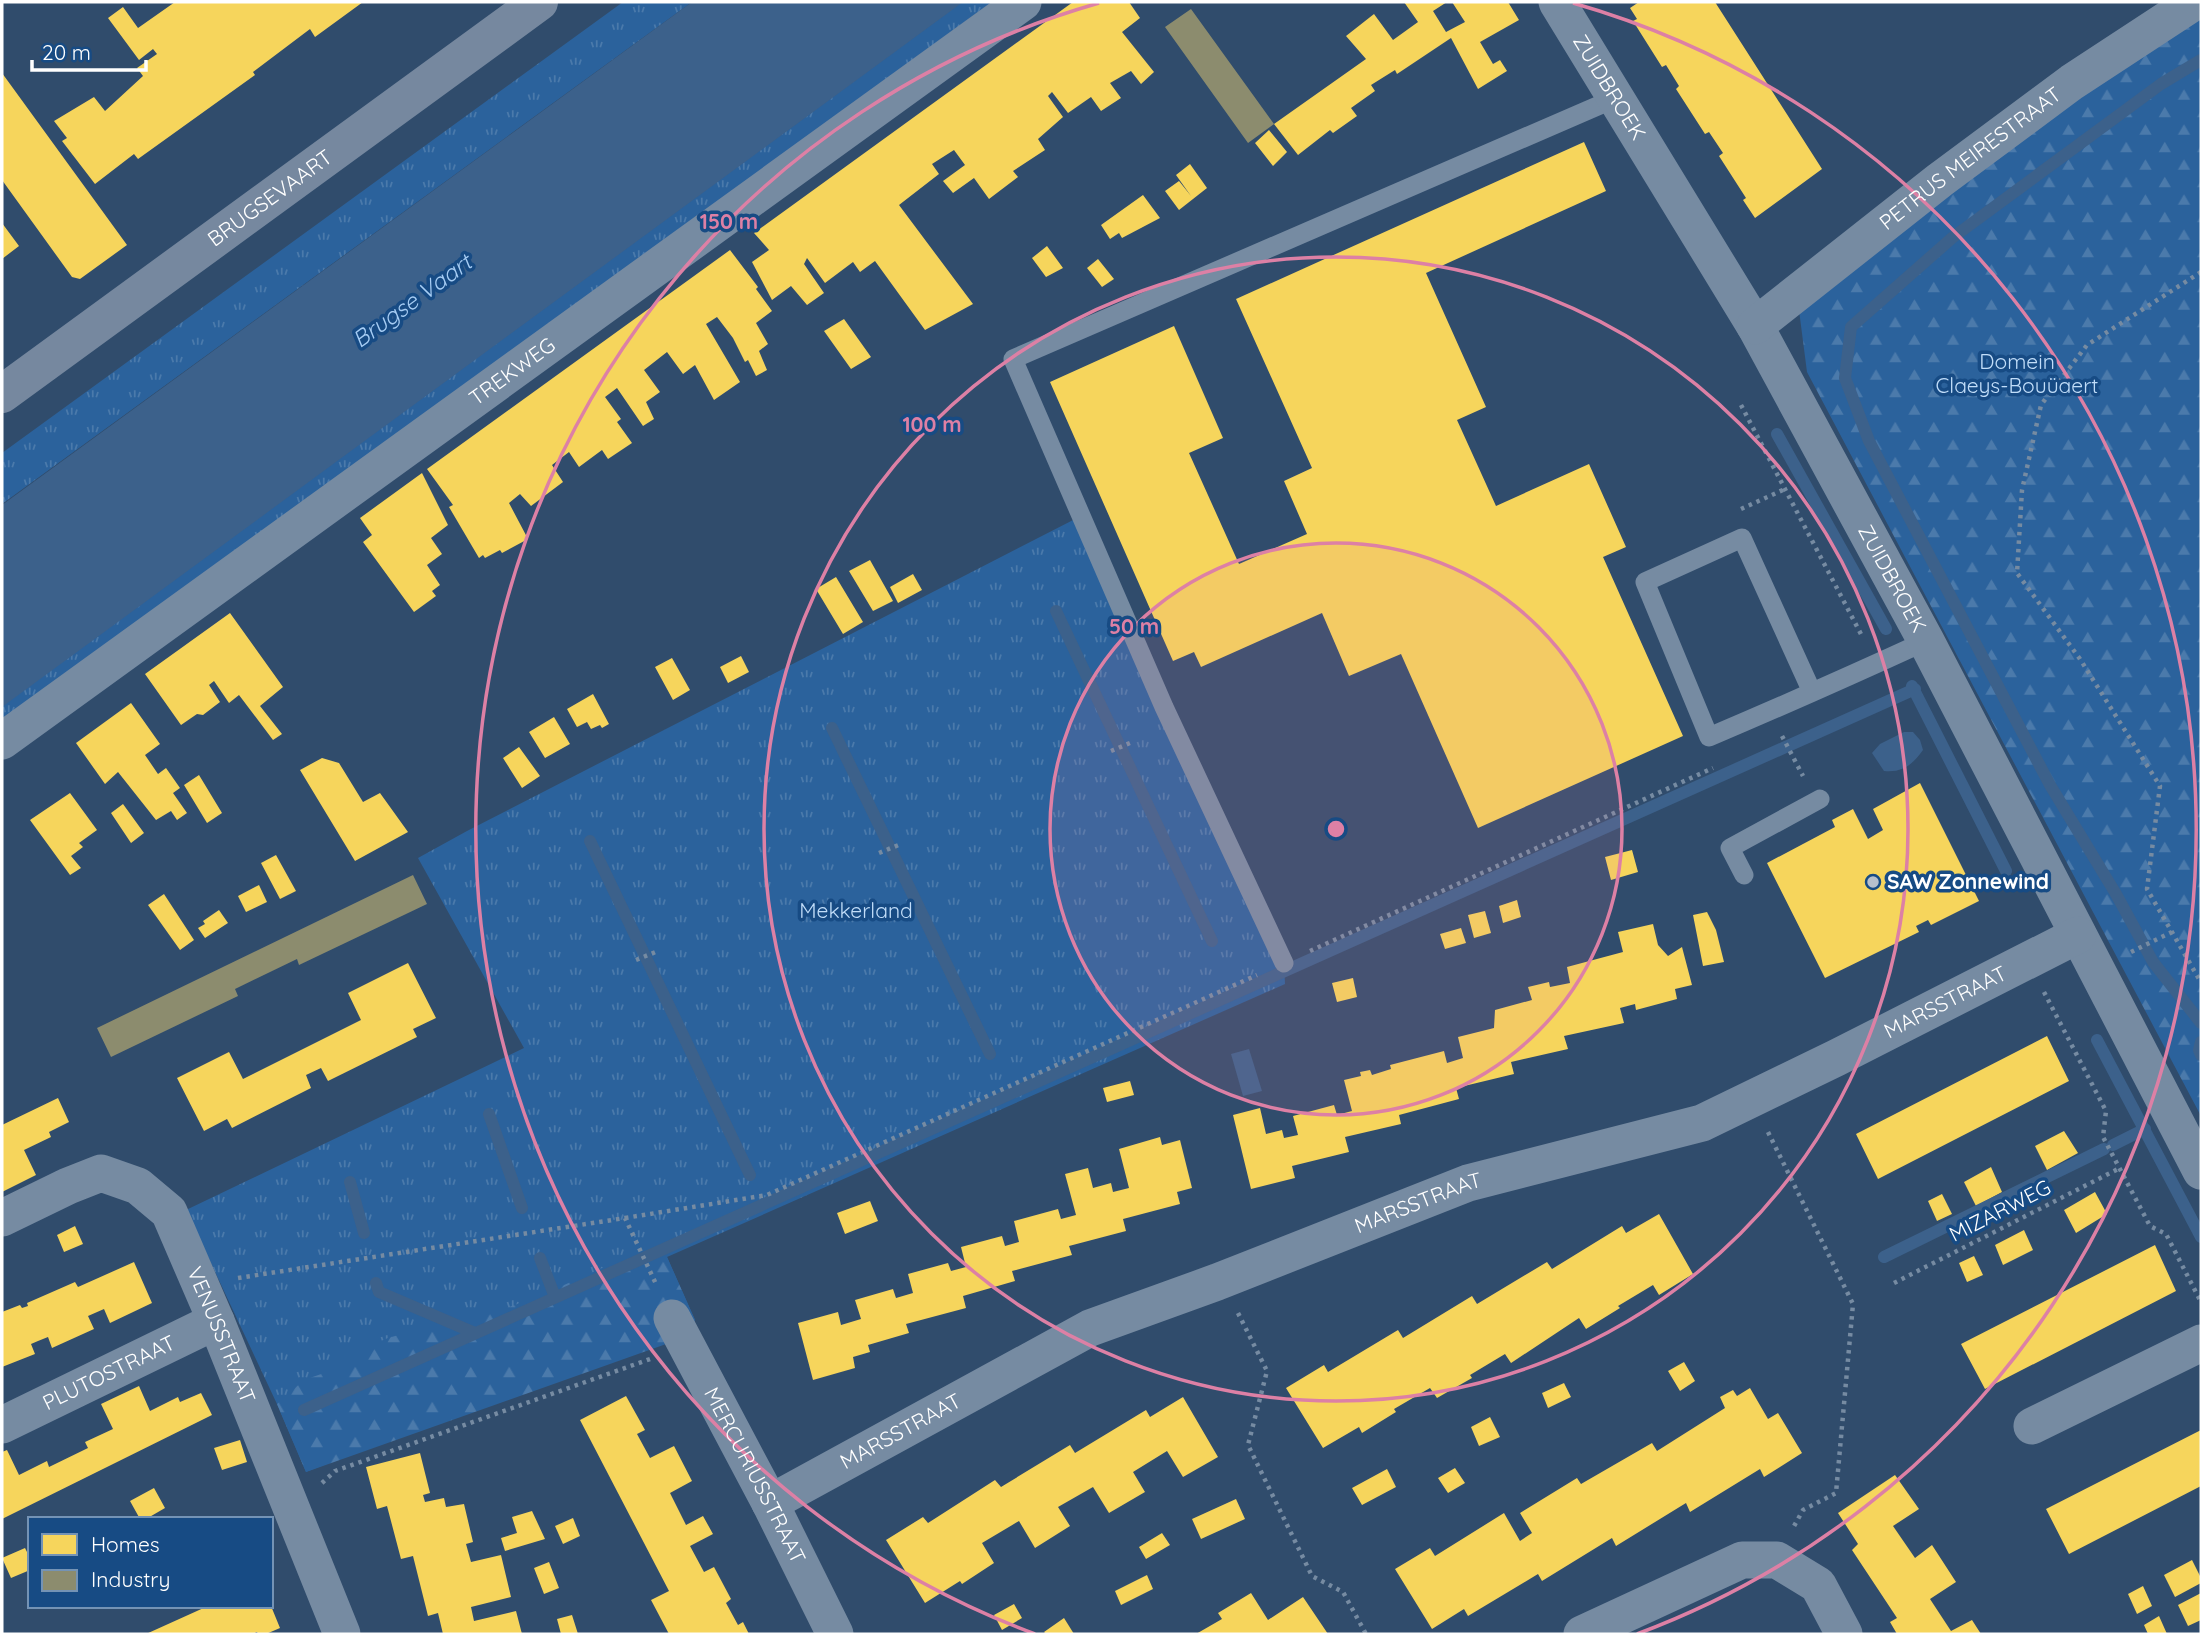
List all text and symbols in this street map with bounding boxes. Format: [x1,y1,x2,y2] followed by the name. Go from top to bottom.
[32,28,145,72] scale bar
[1568,29,1652,144] street label: ZUIDBROEK
[42,39,91,65] text: 20 m
[1874,81,2066,235] street label: PETRUS MEIRESTRAAT
[202,143,337,252] street label: BRUGSEVAART
[700,208,758,234] text: 150 m
[346,246,479,354] water label: Brugse Vaart
[464,331,560,411] street label: TREKWEG
[1936,348,2098,398] park label: Domein Claeys-Bouüaert
[902,411,962,437] text: 100 m
[1853,520,1933,636] street label: ZUIDBROEK
[1109,613,1159,639] text: 50 m
[1324,817,1348,841] centre of rings
[1887,868,2049,894] place label: SAW Zonnewind
[1865,874,1881,890] marker: SAW Zonnewind
[799,897,913,923] park label: Mekkerland
[1879,959,2011,1043] street label: MARSSTRAAT
[1351,1166,1484,1238] street label: MARSSTRAAT
[1944,1173,2055,1247] street label: MIZARWEG
[182,1262,262,1407] street label: VENUSSTRAAT
[38,1329,179,1415] street label: PLUTOSTRAAT
[699,1382,812,1568] street label: MERCURIUSSTRAAT
[835,1387,965,1474] street label: MARSSTRAAT
[28,1517,273,1608] legend
[91,1531,160,1557] text: Homes
[91,1566,170,1592] text: Industry

